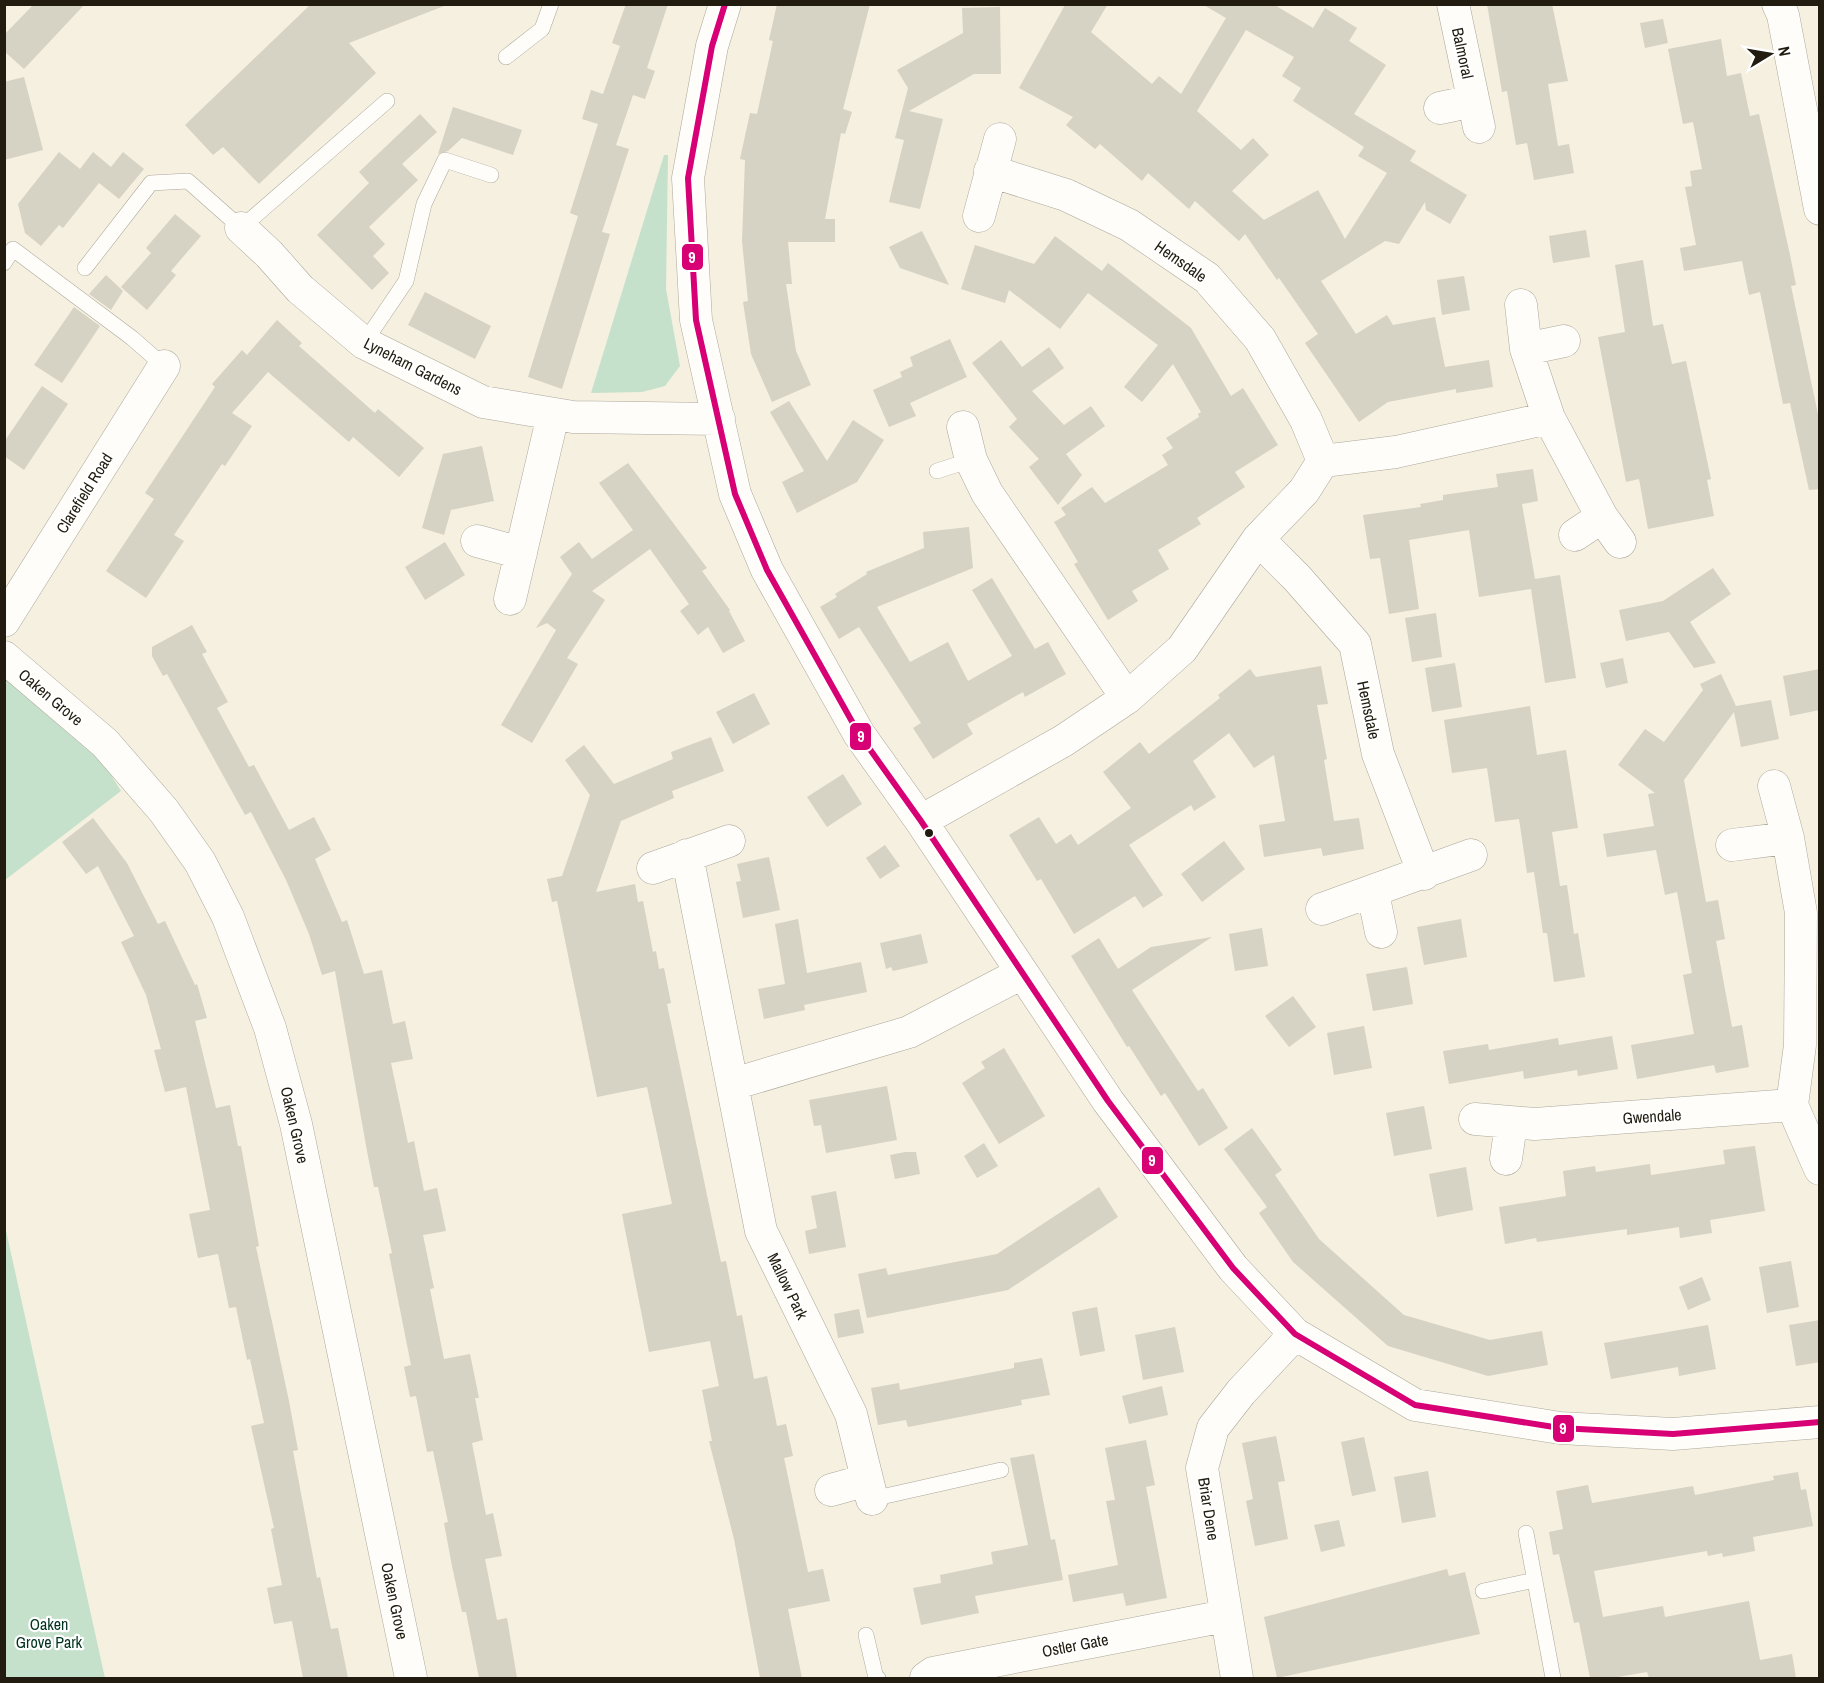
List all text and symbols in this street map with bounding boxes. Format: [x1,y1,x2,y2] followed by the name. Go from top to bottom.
[1740,24,1800,84] north arrow
[1447,25,1479,81] street label: Balmoral
[1773,44,1796,58] text: N
[1151,235,1211,287] street label: Hemsdale
[681,243,704,271] line badge: 9
[688,246,696,268] text: 9
[360,332,466,400] street label: Lyneham Gardens
[51,449,117,537] street label: Clarefield Road
[14,663,88,731] street label: Oaken Grove
[1352,679,1386,741] street label: Hemsdale
[849,722,872,751] line badge: 9
[857,725,865,747] text: 9
[923,827,935,839] unlabelled marker
[276,1085,314,1165] street label: Oaken Grove
[1622,1103,1682,1129] street label: Gwendale
[1141,1146,1164,1175] line badge: 9
[1148,1149,1156,1171] text: 9
[762,1249,814,1323] street label: Mallow Park
[1552,1414,1575,1443] line badge: 9
[1559,1417,1567,1439] text: 9
[1193,1476,1225,1542] street label: Briar Dene
[376,1561,414,1641] street label: Oaken Grove
[16,1613,83,1653] park label: Oaken Grove Park
[1040,1628,1110,1662] street label: Ostler Gate

